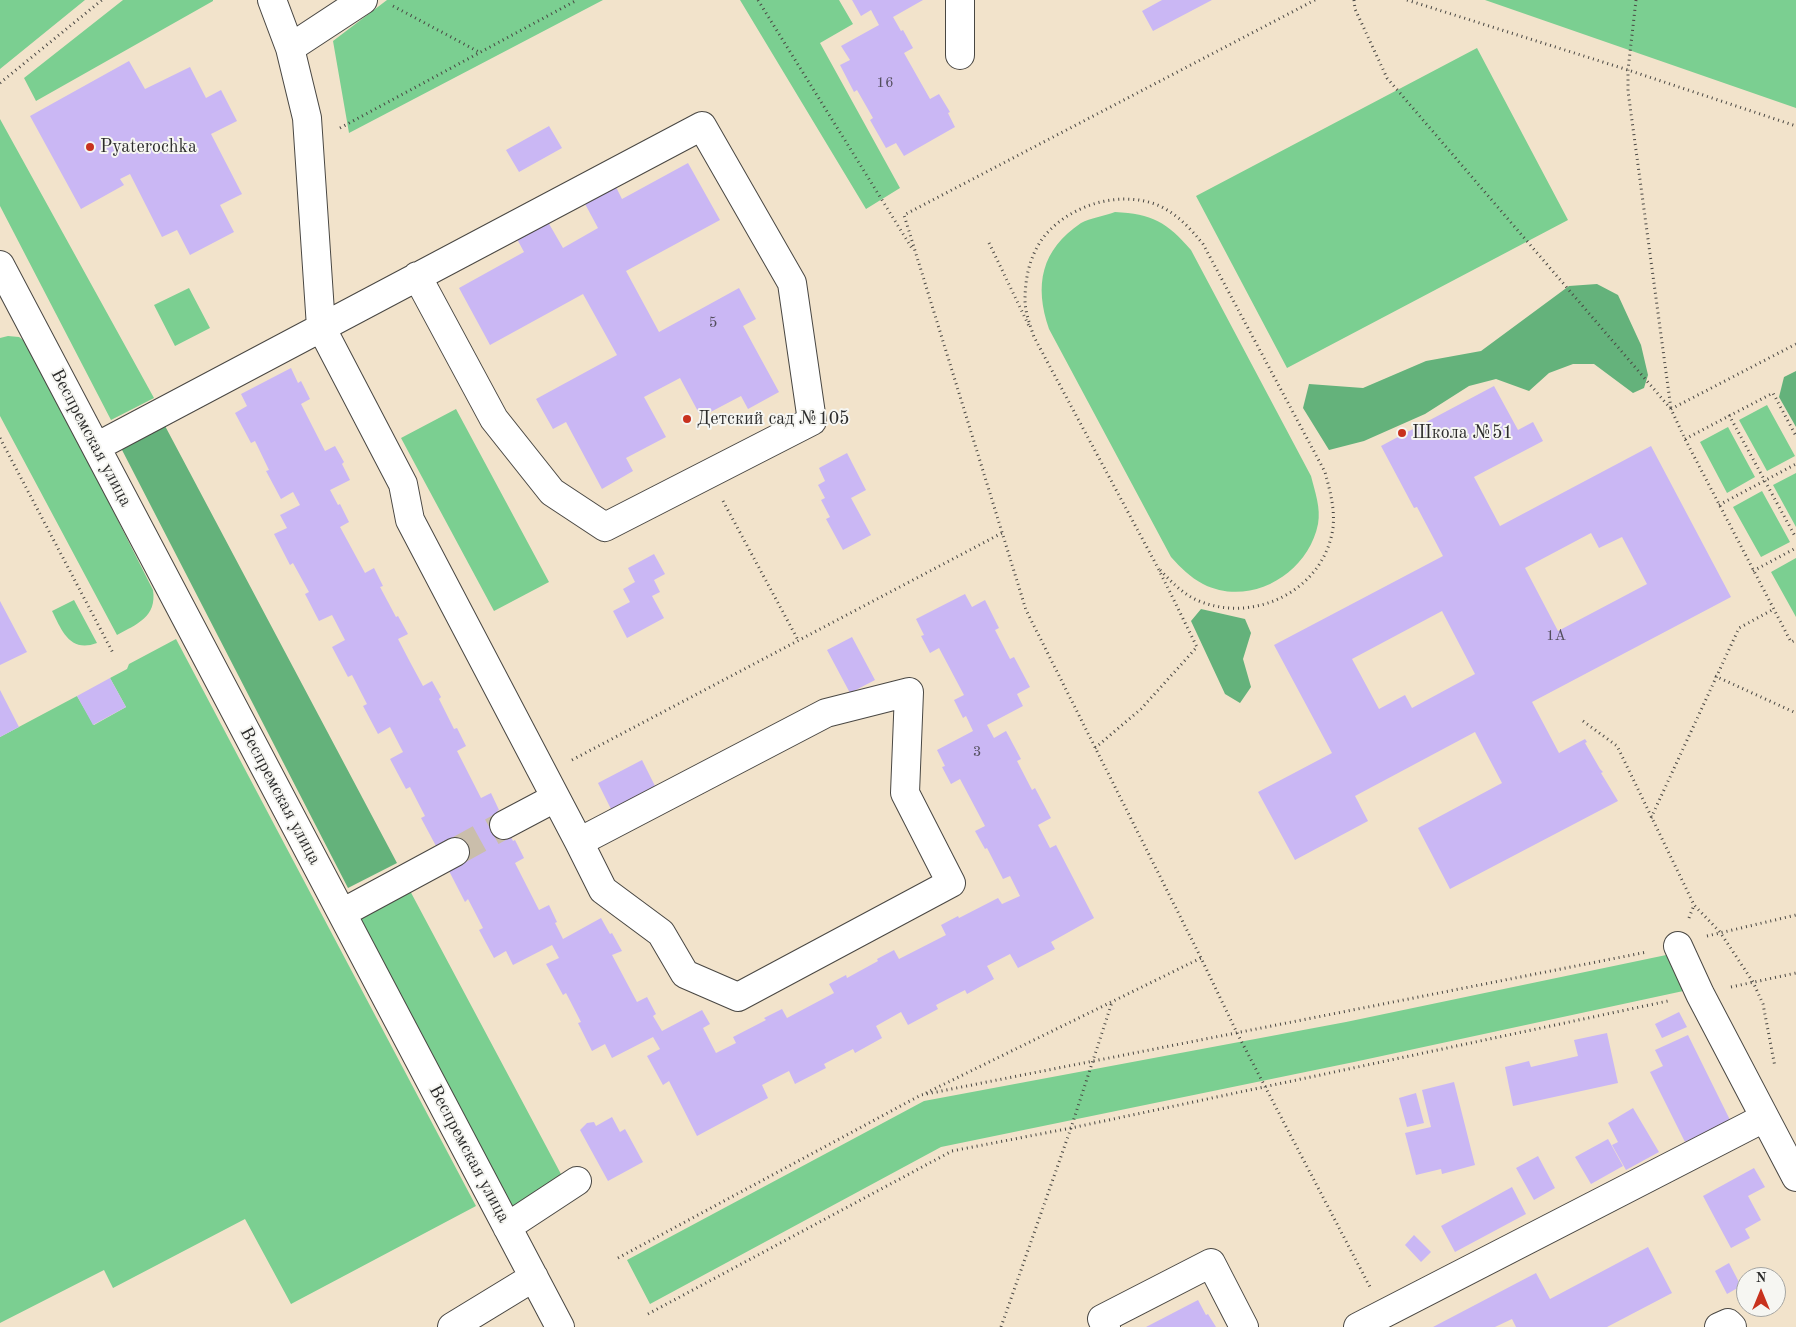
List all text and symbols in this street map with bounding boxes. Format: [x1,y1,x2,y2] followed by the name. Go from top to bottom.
[876,74,894,92] house number: 16
[100,136,197,158] place label: Pyaterochka
[84,141,96,153] marker: Pyaterochka
[709,314,717,332] house number: 5
[46,366,136,510] street label: Веспремская улица
[697,408,850,430] place label: Детский сад №105
[681,413,693,425] marker: Детский сад №105
[1412,422,1513,444] place label: Школа №51
[1396,427,1408,439] marker: Школа №51
[1546,627,1566,645] house number: 1А
[235,724,325,868] street label: Веспремская улица
[973,743,981,761] house number: 3
[424,1082,514,1226] street label: Веспремская улица
[1736,1267,1786,1317] north arrow
[1756,1271,1766,1285] text: N

